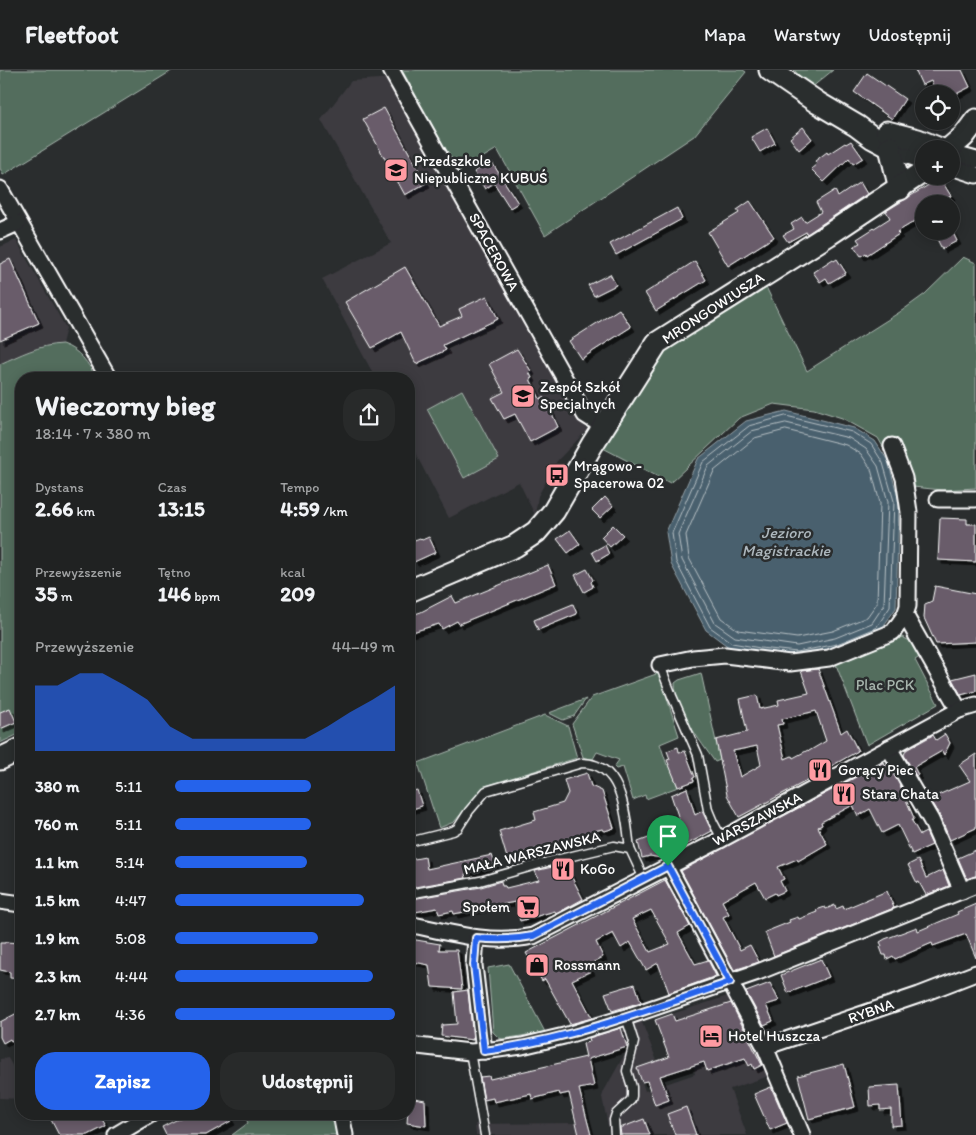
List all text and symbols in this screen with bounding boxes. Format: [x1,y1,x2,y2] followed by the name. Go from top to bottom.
[25,20,118,49] text: Fleetfoot
[704,24,746,46] text: Mapa
[774,24,841,46] text: Warstwy
[869,24,951,46] text: Udostępnij
[915,85,960,240] map controls
[915,85,960,130] button: locate
[915,140,960,185] button: +
[414,152,548,187] place label: Przedszkole Niepubliczne KUBUŚ
[383,157,409,183] school or university icon: Przedszkole Niepubliczne KUBUŚ
[915,195,960,240] button: −
[465,210,523,295] street label: SPACEROWA
[659,268,768,348] street label: MRONGOWIUSZA
[540,378,621,413] place label: Zespół Szkół Specjalnych
[510,383,536,409] school or university icon: Zespół Szkół Specjalnych
[35,388,215,422] text: Wieczorny bieg
[343,389,395,441] button: share
[35,424,151,443] text: 18:14 · 7 × 380 m
[574,457,664,492] place label: Mrągowo - Spacerowa 02
[544,462,570,488] bus stop icon: Mrągowo - Spacerowa 02
[35,479,84,496] text: Dystans
[158,479,187,496] text: Czas
[280,479,319,496] text: Tempo
[35,496,73,521] text: 2.66
[158,496,205,521] text: 13:15
[280,496,320,521] text: 4:59
[73,503,95,520] text: km
[320,503,348,520] text: /km
[742,523,832,560] water label: Jezioro Magistrackie
[35,564,122,581] text: Przewyższenie
[158,564,191,581] text: Tętno
[280,564,305,581] text: kcal
[35,581,57,606] text: 35
[158,581,191,606] text: 146
[280,581,315,606] text: 209
[57,588,72,605] text: m
[191,588,220,605] text: bpm
[35,637,134,656] text: Przewyższenie
[332,637,395,656] text: 44–49 m
[856,676,915,694] park label: Plac PCK
[807,757,833,783] restaurant icon: Gorący Piec
[838,761,914,779] place label: Gorący Piec
[35,777,79,796] text: 380 m
[115,777,142,796] text: 5:11
[831,781,857,807] restaurant icon: Stara Chata
[862,785,939,803] place label: Stara Chata
[709,788,805,850] street label: WARSZAWSKA
[35,815,78,834] text: 760 m
[115,815,142,834] text: 5:11
[647,815,689,866] pin
[654,822,682,850] icon: arrive
[462,827,603,879] street label: MAŁA WARSZAWSKA
[35,853,79,872] text: 1.1 km
[115,853,144,872] text: 5:14
[550,856,576,882] restaurant icon: KoGo
[580,860,615,878] place label: KoGo
[35,891,80,910] text: 1.5 km
[115,891,146,910] text: 4:47
[515,894,541,920] supermarket icon: Społem
[462,898,510,916] place label: Społem
[35,929,79,948] text: 1.9 km
[115,929,146,948] text: 5:08
[524,952,550,978] shop icon: Rossmann
[554,956,620,974] place label: Rossmann
[35,967,81,986] text: 2.3 km
[115,967,148,986] text: 4:44
[846,995,897,1027] street label: RYBNA
[35,1005,80,1024] text: 2.7 km
[115,1005,146,1024] text: 4:36
[698,1023,724,1049] hotel icon: Hotel Huszcza
[728,1027,821,1045] place label: Hotel Huszcza
[35,1052,210,1110] button: Zapisz
[220,1052,395,1110] button: Udostępnij

